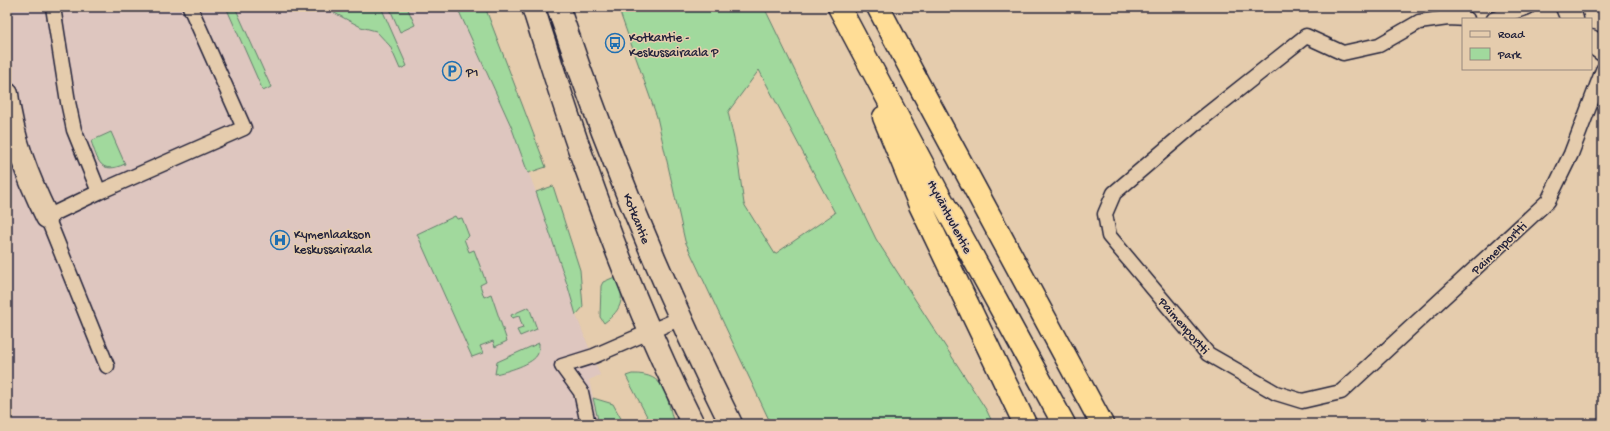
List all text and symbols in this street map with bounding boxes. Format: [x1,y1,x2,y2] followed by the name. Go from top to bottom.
[1462,18,1592,70] legend
[1498,29,1525,43] text: Road
[629,31,719,61] place label: Kotkantie - Keskussairaala P
[604,32,626,54] bus stop icon: Kotkantie - Keskussairaala P
[1497,49,1523,63] text: Park
[441,60,463,82] parking icon: P1
[465,66,478,81] place label: P1
[923,178,975,257] street label: Hyväntuulentie
[619,191,653,247] street label: Kotkantie
[1468,219,1531,279] street label: Paimenportti
[294,228,373,258] place label: Kymenlaakson keskussairaala
[269,229,291,251] hospital icon: Kymenlaakson keskussairaala
[1154,294,1212,358] street label: Paimenportti

